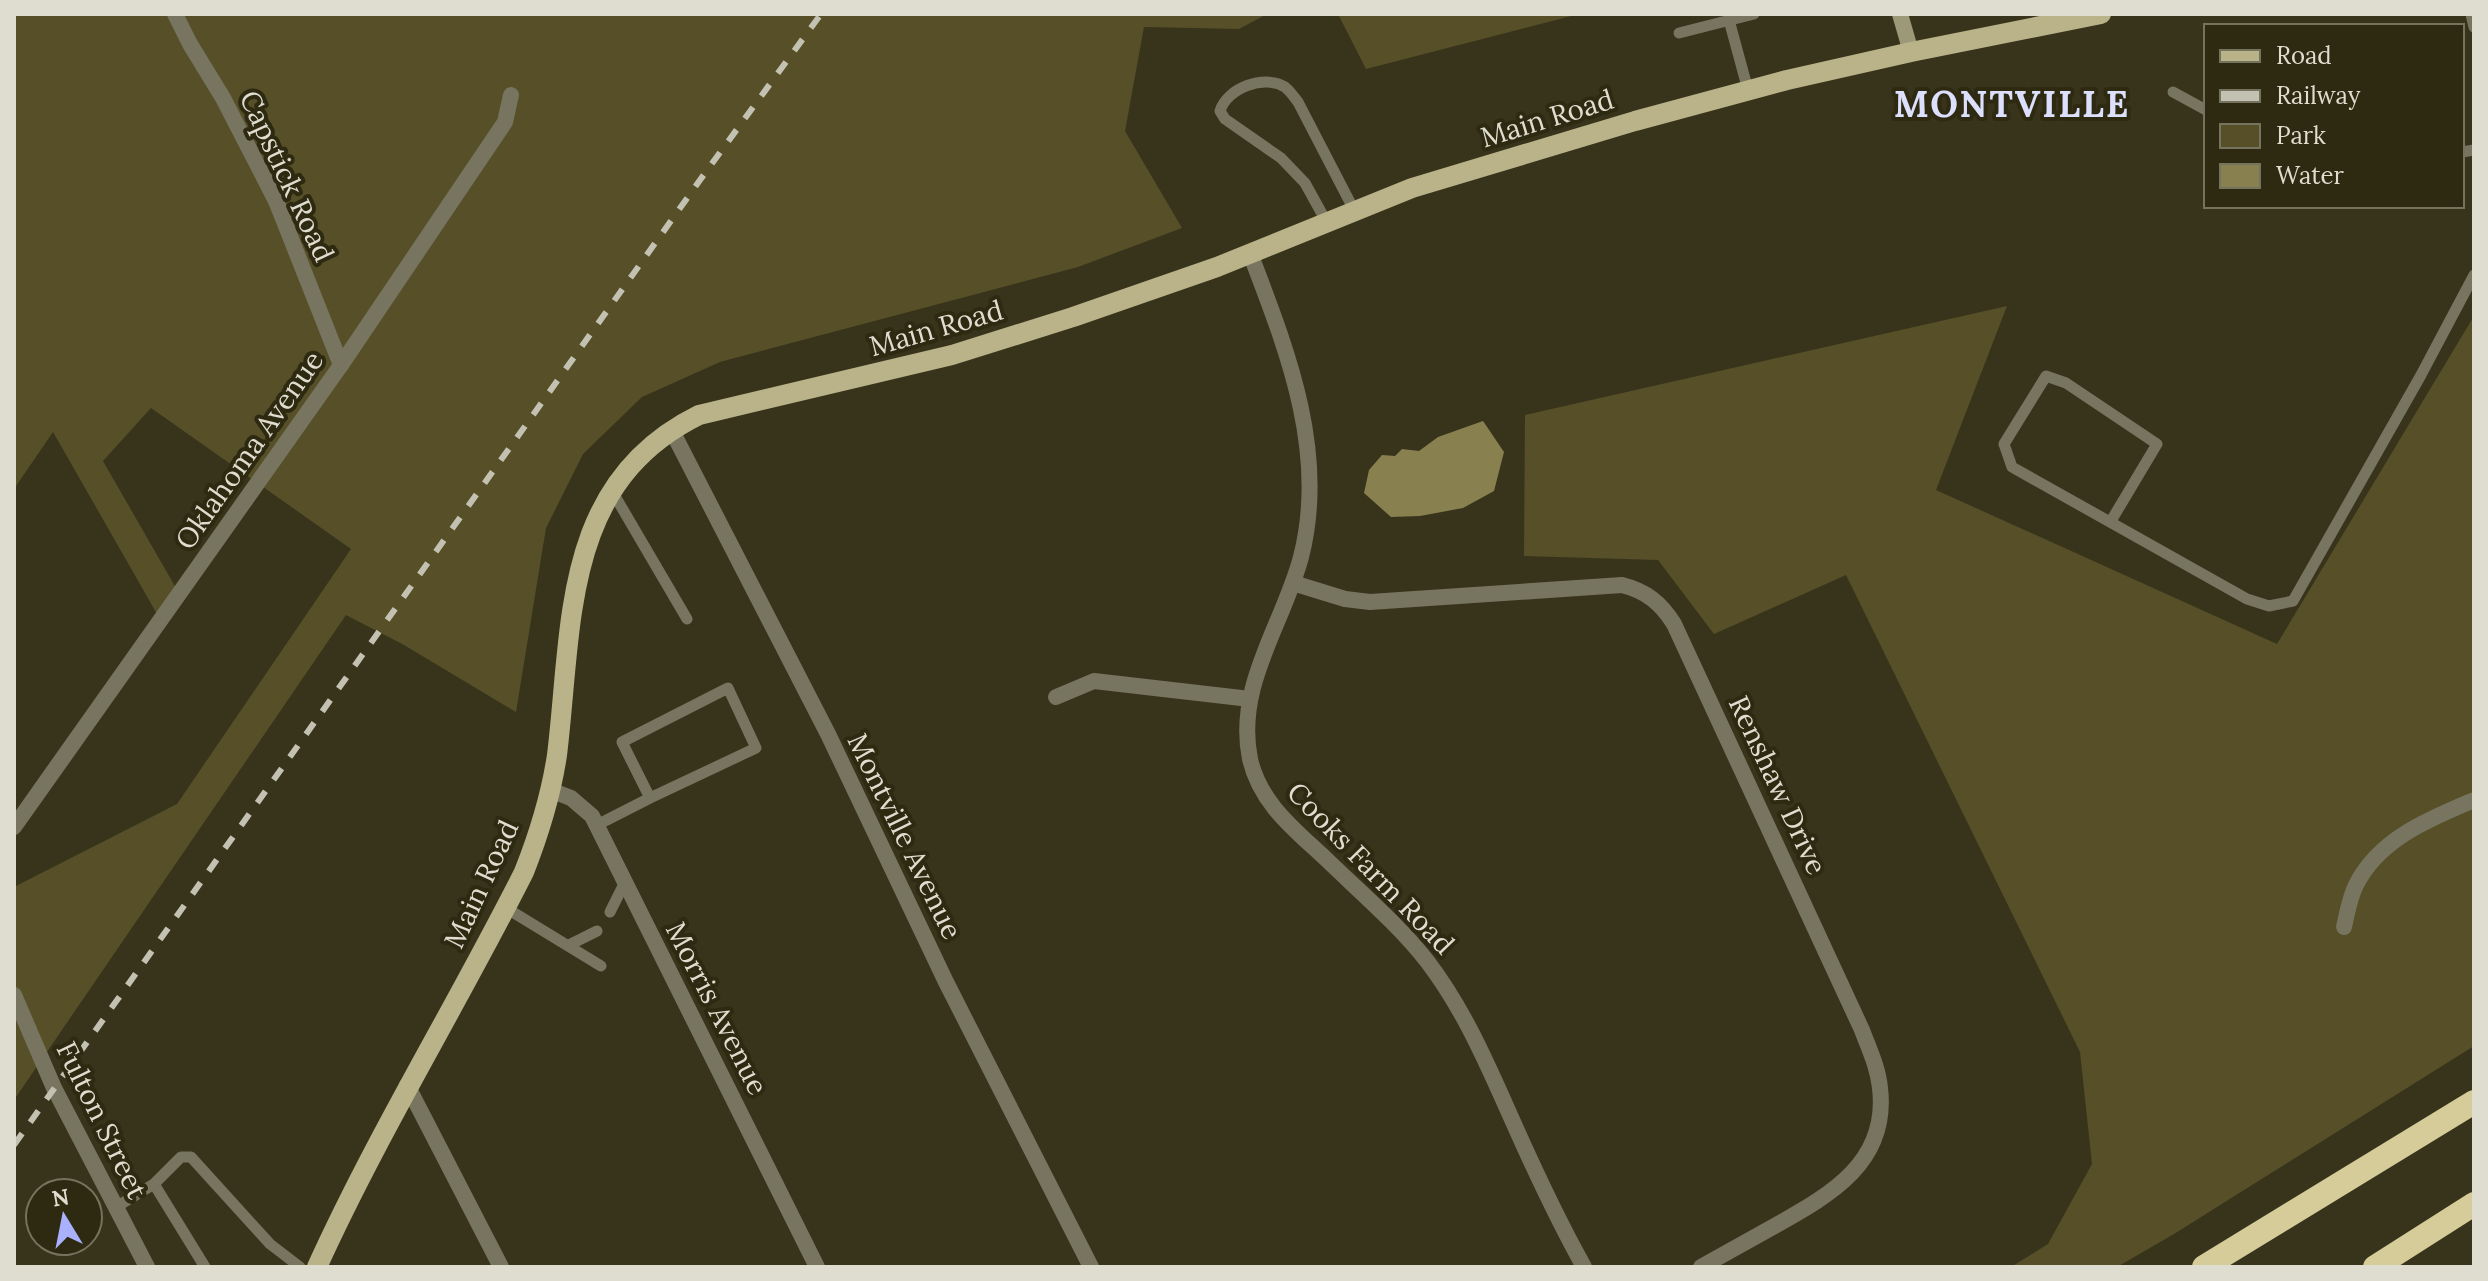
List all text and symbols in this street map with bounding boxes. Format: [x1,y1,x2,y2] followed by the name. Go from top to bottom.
[2204,24,2464,208] legend
[2276,40,2332,71] text: Road
[2276,80,2361,111] text: Railway
[1476,81,1618,155] street label: Main Road
[1894,81,2130,127] district label: MONTVILLE
[232,85,342,267] street label: Capstick Road
[2276,120,2326,151] text: Park
[2276,160,2344,191] text: Water
[865,292,1007,364] street label: Main Road
[167,344,331,556] street label: Oklahoma Avenue
[1721,690,1835,880] street label: Renshaw Drive
[840,727,970,945] street label: Montville Avenue
[1280,774,1462,962] street label: Cooks Farm Road
[436,814,526,954] street label: Main Road
[658,915,776,1101] street label: Morris Avenue
[48,1036,156,1205] street label: Fulton Street
[24,1177,104,1257] north arrow
[50,1182,71,1213] text: N

